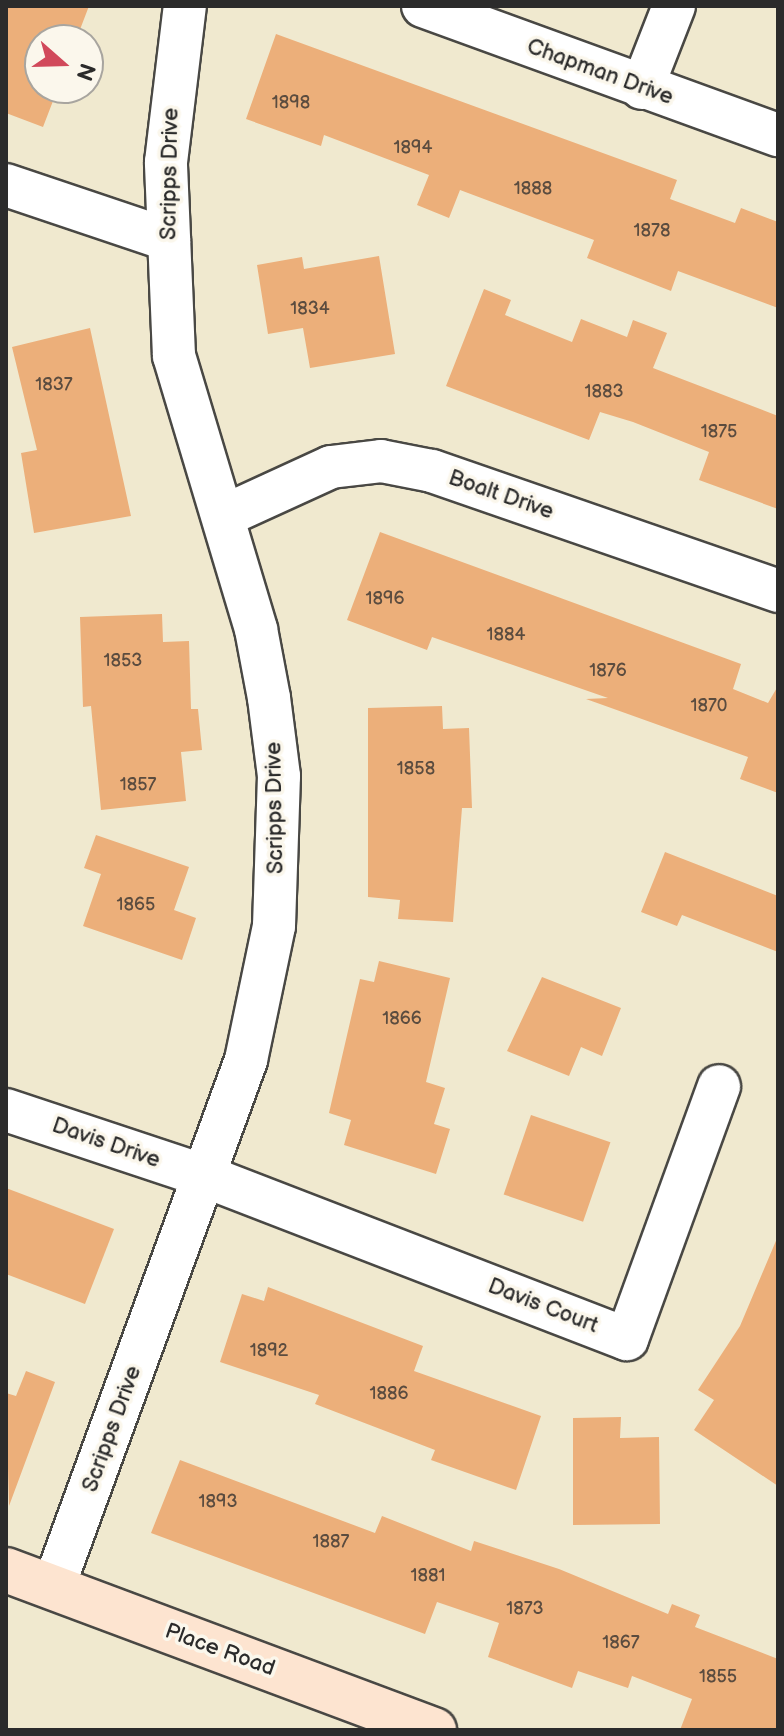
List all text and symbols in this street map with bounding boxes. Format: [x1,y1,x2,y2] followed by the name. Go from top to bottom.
[24,24,104,104] north arrow
[523,33,677,111] street label: Chapman Drive
[70,59,101,84] text: N
[272,92,310,114] house number: 1898
[156,108,184,240] street label: Scripps Drive
[394,137,432,159] house number: 1894
[514,178,552,200] house number: 1888
[634,220,670,242] house number: 1878
[290,298,330,320] house number: 1834
[35,374,73,396] house number: 1837
[584,381,624,403] house number: 1883
[701,421,737,443] house number: 1875
[445,465,557,525] street label: Boalt Drive
[366,588,404,610] house number: 1896
[487,624,525,646] house number: 1884
[104,650,142,672] house number: 1853
[589,660,627,682] house number: 1876
[691,695,727,717] house number: 1870
[261,742,289,874] street label: Scripps Drive
[397,758,435,780] house number: 1858
[120,774,156,796] house number: 1857
[117,894,155,916] house number: 1865
[382,1008,422,1030] house number: 1866
[49,1112,163,1174] street label: Davis Drive
[484,1273,602,1339] street label: Davis Court
[250,1340,288,1362] house number: 1892
[77,1362,147,1496] street label: Scripps Drive
[370,1383,408,1405] house number: 1886
[199,1491,237,1513] house number: 1893
[313,1531,349,1553] house number: 1887
[411,1565,445,1587] house number: 1881
[506,1598,544,1620] house number: 1873
[161,1618,279,1682] street label: Place Road
[602,1632,640,1654] house number: 1867
[699,1666,737,1688] house number: 1855

